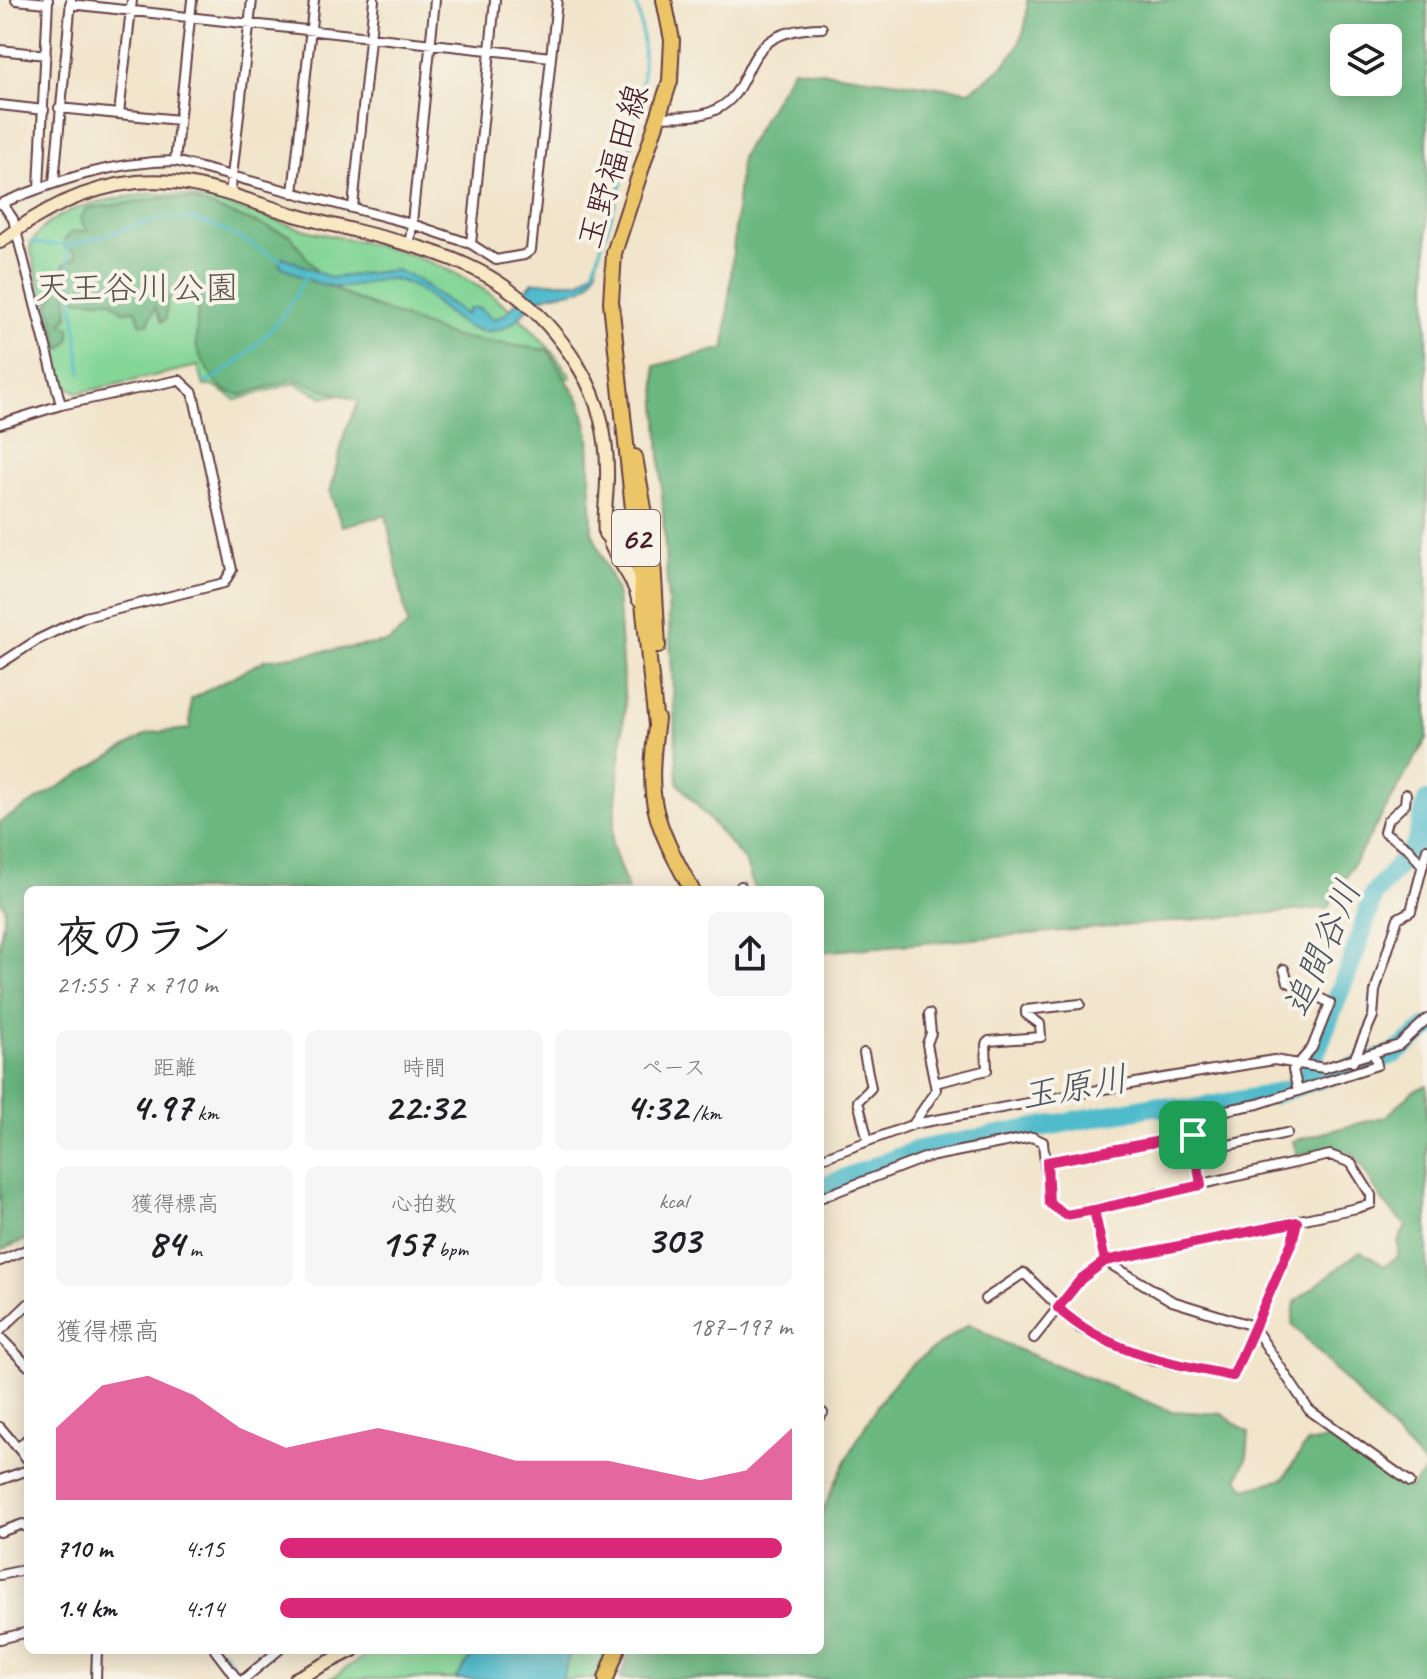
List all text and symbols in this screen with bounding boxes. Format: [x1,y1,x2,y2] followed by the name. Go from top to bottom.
[1330,24,1402,96] map controls
[1330,24,1402,96] button: layers
[567,79,658,254] street label: 玉野福田線
[35,266,239,309] park label: 天王谷川公園
[612,510,660,566] road number: 62
[1273,873,1371,1024] water label: 追間谷川
[56,910,232,965] text: 夜のラン
[708,912,792,996] button: share
[56,968,217,1001] text: 21:55 · 7 × 710 m
[153,1054,197,1082] text: 距離
[402,1054,446,1082] text: 時間
[641,1054,706,1082] text: ペース
[1017,1055,1131,1119] water label: 玉原川
[131,1082,192,1132] text: 4.97
[384,1082,464,1132] text: 22:32
[625,1082,687,1132] text: 4:32
[192,1099,219,1127] text: km
[687,1099,721,1127] text: /km
[1159,1101,1227,1169] pin
[1171,1113,1215,1157] icon: arrive
[659,1187,688,1215] text: kcal
[131,1190,219,1218] text: 獲得標高
[391,1190,457,1218] text: 心拍数
[646,1215,700,1265] text: 303
[148,1218,184,1268] text: 84
[380,1218,433,1268] text: 157
[184,1235,201,1263] text: m
[433,1235,468,1263] text: bpm
[689,1310,792,1343] text: 187–197 m
[56,1315,160,1348] text: 獲得標高
[56,1532,112,1565] text: 710 m
[184,1532,224,1565] text: 4:15
[56,1592,116,1625] text: 1.4 km
[184,1592,224,1625] text: 4:14

